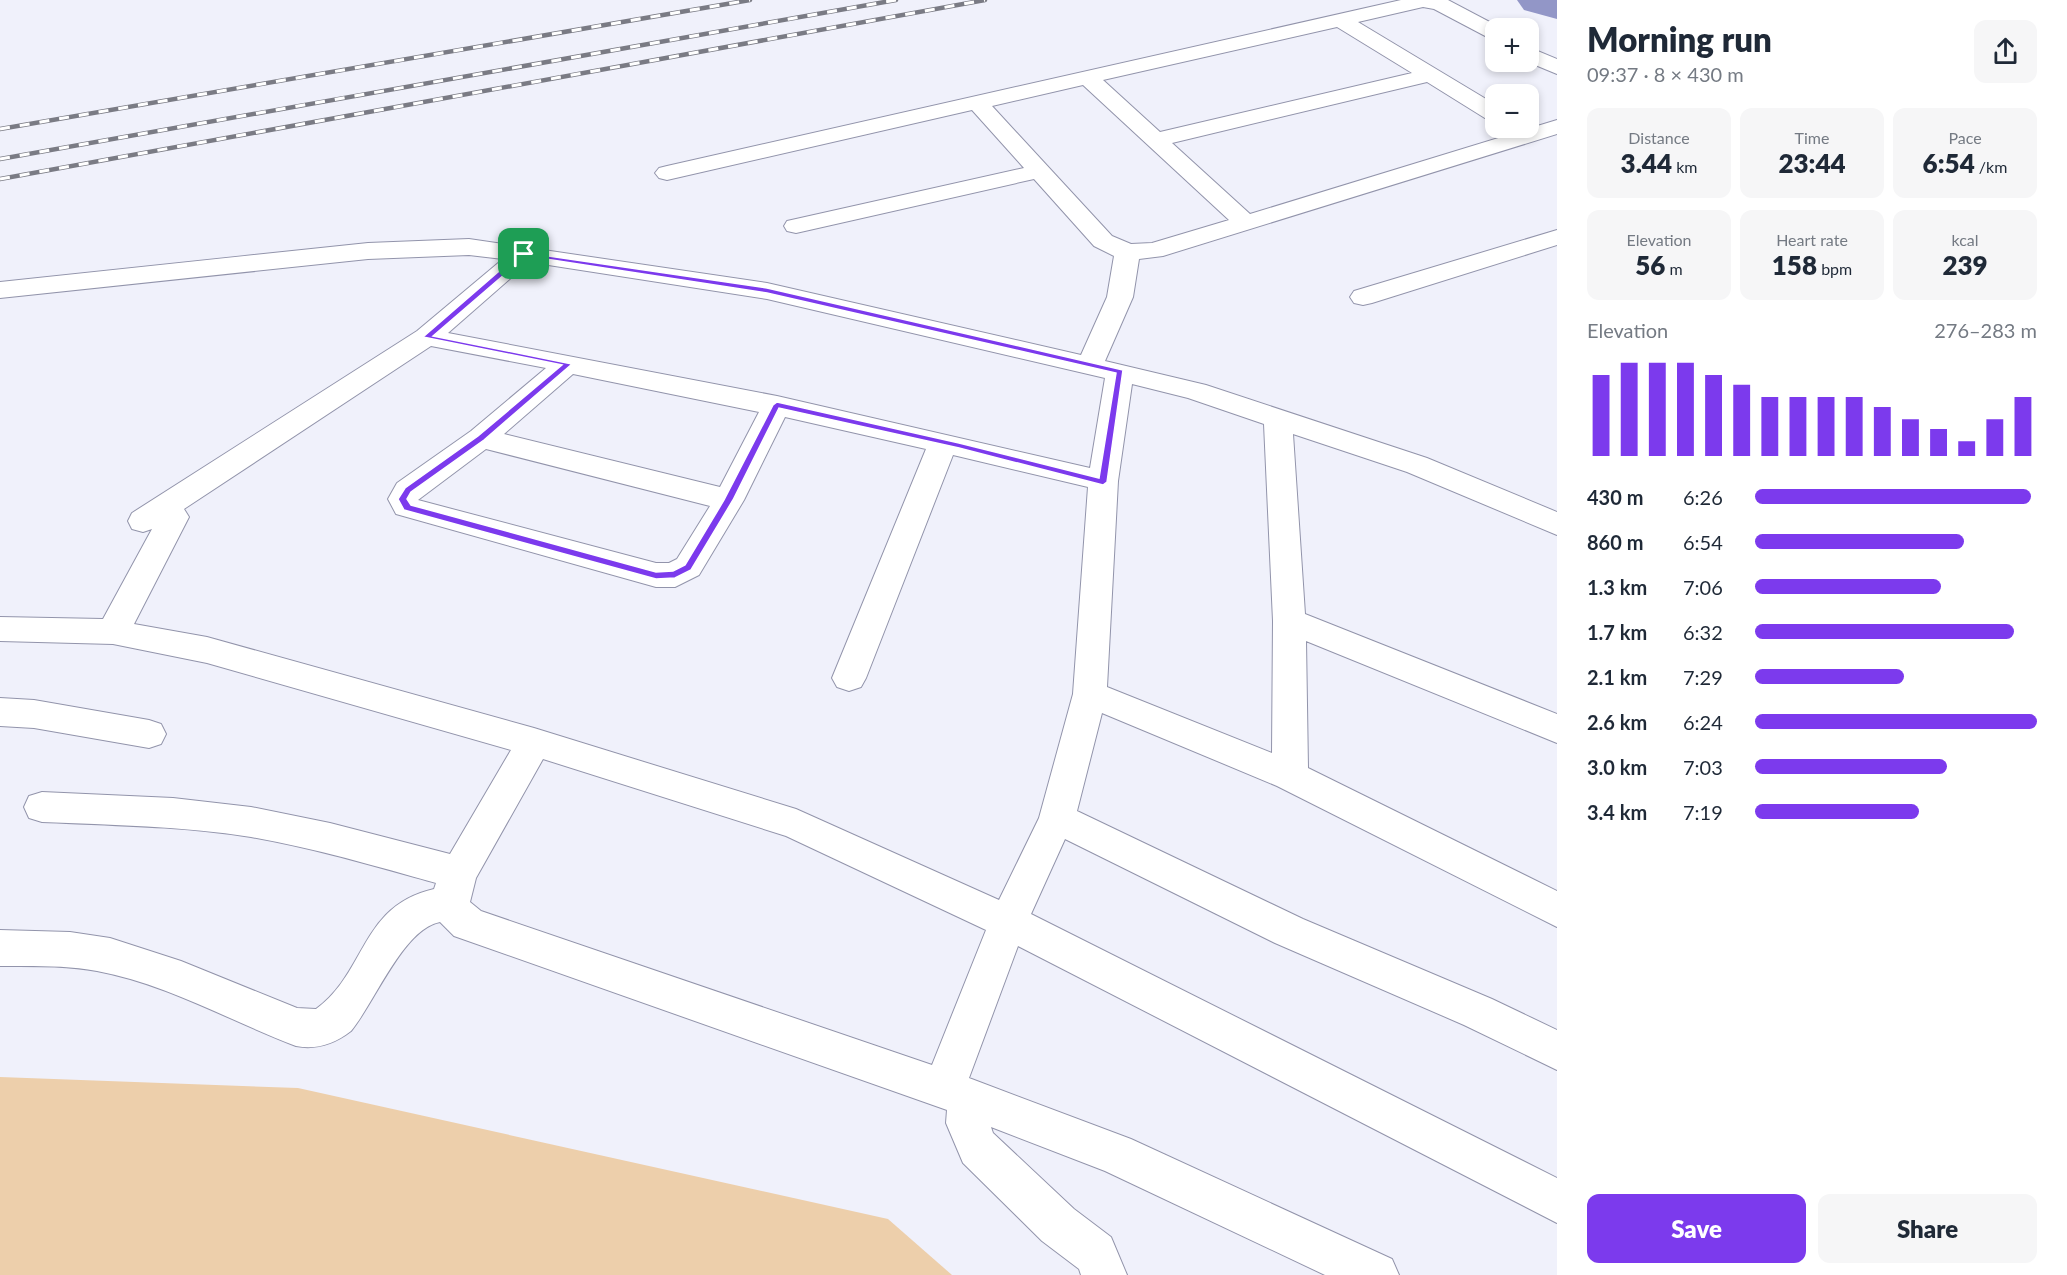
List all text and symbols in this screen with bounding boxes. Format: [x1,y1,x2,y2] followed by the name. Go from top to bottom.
[1485,18,1539,138] map controls
[1485,18,1539,72] button: +
[1587,19,1772,59] text: Morning run
[1974,20,2037,83] button: share
[1587,62,1744,86] text: 09:37 · 8 × 430 m
[1485,84,1539,138] button: −
[1628,128,1690,147] text: Distance
[1795,128,1829,147] text: Time
[1948,128,1982,147] text: Pace
[1621,147,1672,179] text: 3.44
[1778,147,1846,179] text: 23:44
[1923,147,1975,179] text: 6:54
[1672,157,1697,176] text: km
[1975,157,2007,176] text: /km
[498,228,549,279] pin
[1627,230,1692,249] text: Elevation
[1776,230,1848,249] text: Heart rate
[1951,230,1979,249] text: kcal
[507,237,540,270] icon: arrive
[1635,249,1665,281] text: 56
[1772,249,1817,281] text: 158
[1942,249,1988,281] text: 239
[1665,259,1683,278] text: m
[1817,259,1852,278] text: bpm
[1587,318,1668,342] text: Elevation
[1934,318,2037,342] text: 276–283 m
[1587,485,1643,509] text: 430 m
[1683,485,1723,509] text: 6:26
[1587,530,1643,554] text: 860 m
[1683,530,1723,554] text: 6:54
[1587,575,1647,599] text: 1.3 km
[1683,575,1723,599] text: 7:06
[1587,620,1647,644] text: 1.7 km
[1683,620,1723,644] text: 6:32
[1587,665,1647,689] text: 2.1 km
[1683,665,1723,689] text: 7:29
[1587,710,1647,734] text: 2.6 km
[1683,710,1723,734] text: 6:24
[1587,755,1647,779] text: 3.0 km
[1683,755,1723,779] text: 7:03
[1587,800,1647,824] text: 3.4 km
[1683,800,1723,824] text: 7:19
[1587,1194,1806,1263] button: Save
[1818,1194,2037,1263] button: Share

